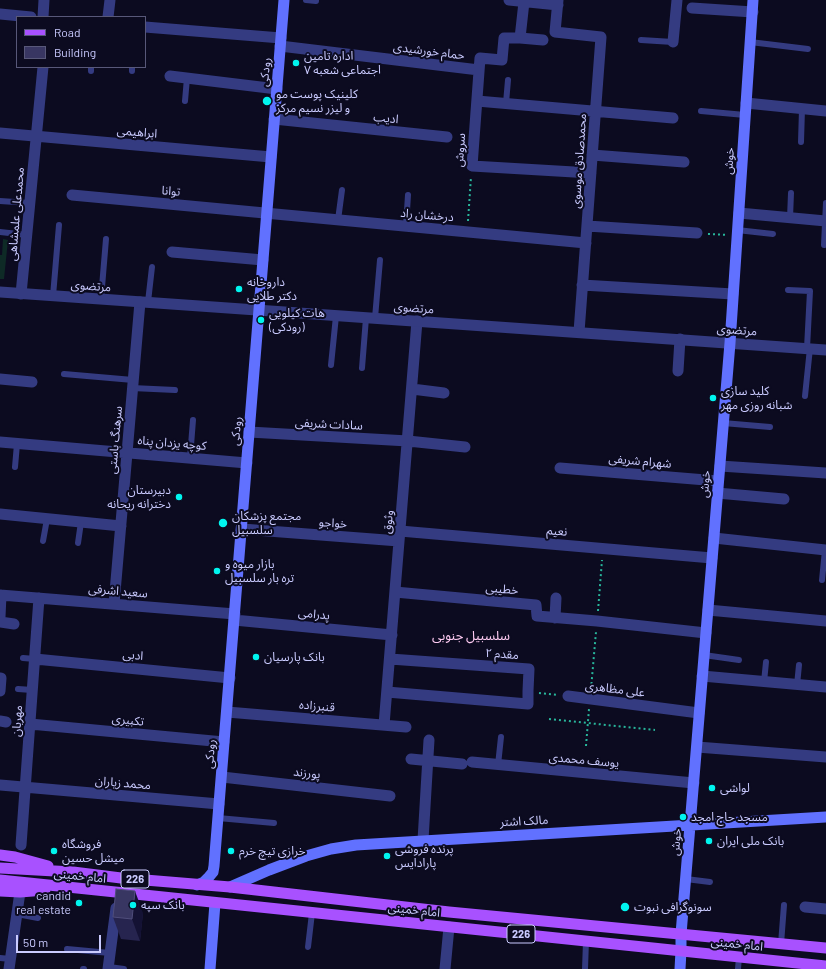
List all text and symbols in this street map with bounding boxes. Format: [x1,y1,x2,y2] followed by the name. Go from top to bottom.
[16,16,146,68] legend
[54,25,81,39] text: Road
[392,39,466,63] street label: حمام خورشیدی
[54,45,96,59] text: Building
[304,49,381,77] place label: اداره تامین اجتماعی شعبه ۷
[257,57,273,87] street label: رودکی
[291,58,301,68] marker: اداره تامین اجتماعی شعبه ۷
[276,87,358,115] place label: کلینیک پوست مو و لیزر نسیم مرکز
[261,95,273,107] marker: کلینیک پوست مو و لیزر نسیم مرکز
[373,110,399,126] street label: ادیب
[568,113,590,209] street label: محمدصادق موسوی
[116,123,158,141] street label: ابراهیمی
[452,133,468,167] street label: سروش
[721,147,737,175] street label: خوش
[5,166,27,262] street label: محمدعلی علمشاهی
[161,183,181,199] street label: توانا
[400,205,454,225] street label: درخشان راد
[247,275,297,303] place label: داروخانه دکتر طلایی
[70,277,112,295] street label: مرتضوی
[234,284,244,294] marker: داروخانه دکتر طلایی
[393,299,435,317] street label: مرتضوی
[269,306,325,334] place label: هات کیلویی (رودکی)
[256,315,266,325] marker: هات کیلویی (رودکی)
[716,321,758,339] street label: مرتضوی
[721,384,792,412] place label: کلید سازی شبانه روزی مهر
[708,393,718,403] marker: کلید سازی شبانه روزی مهر
[105,405,125,475] street label: سرهنگ باستی
[295,415,363,433] street label: سادات شریفی
[228,416,244,446] street label: رودکی
[137,433,207,453] street label: کوچه یزدان پناه
[608,451,672,471] street label: شهرام شریفی
[697,470,713,498] street label: خوش
[107,483,171,511] place label: دبیرستان دخترانه ریحانه
[174,492,184,502] marker: دبیرستان دخترانه ریحانه
[232,509,301,537] place label: مجتمع پزشکان سلسبیل
[380,509,396,535] street label: وثوق
[318,515,348,531] street label: خواجو
[217,517,229,529] marker: مجتمع پزشکان سلسبیل
[546,523,568,539] street label: نعیم
[225,557,294,585] place label: بازار میوه و تره بار سلسبیل
[212,566,222,576] marker: بازار میوه و تره بار سلسبیل
[485,580,519,598] street label: خطیبی
[88,581,148,601] street label: سعید اشرفی
[297,605,331,623] street label: پدرامی
[432,628,510,644] district label: سلسبیل جنوبی
[485,646,519,662] street label: مقدم ۲
[122,647,144,663] street label: ادبی
[264,650,325,664] place label: بانک پارسیان
[251,652,261,662] marker: بانک پارسیان
[584,678,646,700] street label: علی مظاهری
[298,697,336,715] street label: قنبرزاده
[9,705,25,737] street label: مهربان
[111,711,145,729] street label: تکبیری
[202,739,218,769] street label: رودکی
[548,750,620,770] street label: یوسف محمدی
[293,764,321,782] street label: پورزند
[94,773,152,793] street label: محمد زیاران
[720,781,750,795] place label: لواشی
[707,783,717,793] marker: لواشی
[691,810,768,824] place label: مسجد حاج امجد
[678,812,688,822] marker: مسجد حاج امجد
[499,813,549,829] street label: مالک اشتر
[668,828,684,856] street label: خوش
[717,834,784,848] place label: بانک ملی ایران
[704,836,714,846] marker: بانک ملی ایران
[62,837,125,865] place label: فروشگاه میشل حسین
[395,842,454,870] place label: پرنده فروشی پارادایس
[239,844,306,858] place label: خرازی تیچ خرم
[49,846,59,856] marker: فروشگاه میشل حسین
[226,846,236,856] marker: خرازی تیچ خرم
[382,851,392,861] marker: پرنده فروشی پارادایس
[53,866,107,886] street label: امام خمینی
[121,870,149,888] road number: 226
[16,889,71,917] place label: candid real estate
[74,898,84,908] marker: candid real estate
[141,898,185,912] place label: بانک سپه
[128,900,138,910] marker: بانک سپه
[387,900,441,920] street label: امام خمینی
[634,900,712,914] place label: سونوگرافی نبوت
[619,901,631,913] marker: سونوگرافی نبوت
[507,925,535,943] road number: 226
[18,927,103,953] scale bar
[710,934,764,954] street label: امام خمینی
[23,935,48,949] text: 50 m

